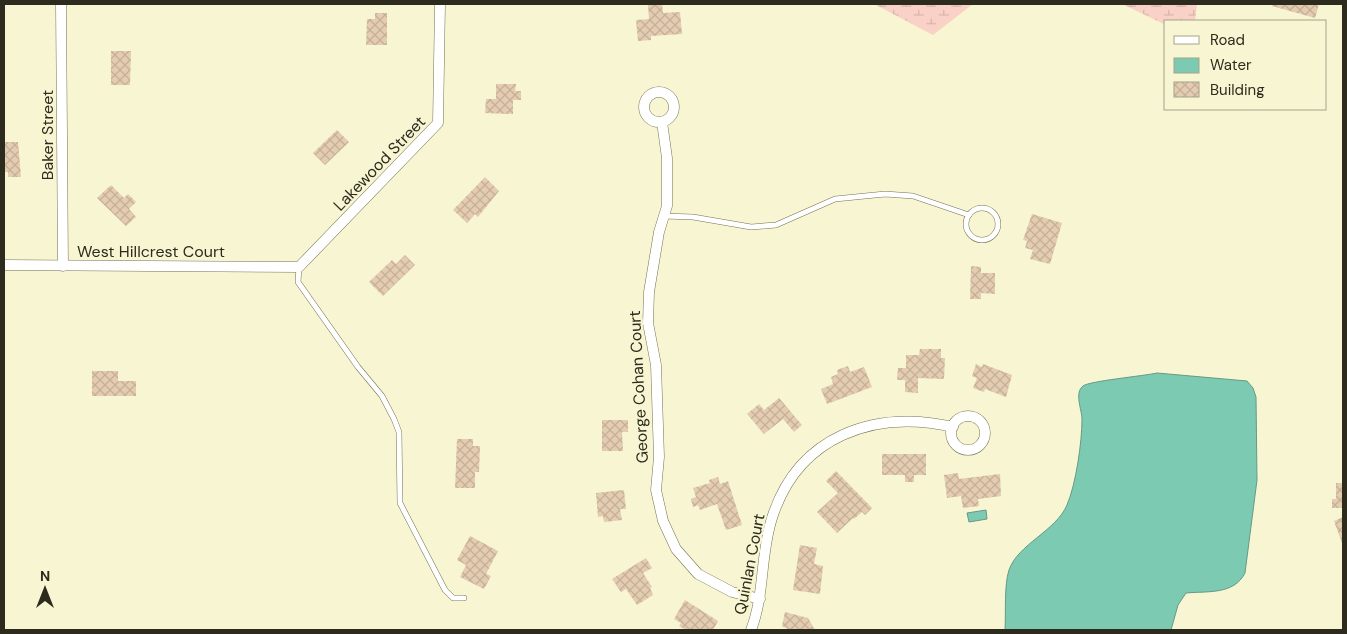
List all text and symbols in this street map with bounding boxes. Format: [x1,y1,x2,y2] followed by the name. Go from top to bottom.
[1164,20,1327,110] legend
[1210,30,1245,50] text: Road
[1210,55,1252,75] text: Water
[1210,80,1265,100] text: Building
[37,90,58,180] street label: Baker Street
[329,111,430,215] street label: Lakewood Street
[77,241,225,262] street label: West Hillcrest Court
[624,310,653,464] street label: George Cohan Court
[729,512,770,616] street label: Quinlan Court
[20,564,70,614] north arrow
[40,567,50,585] text: N

